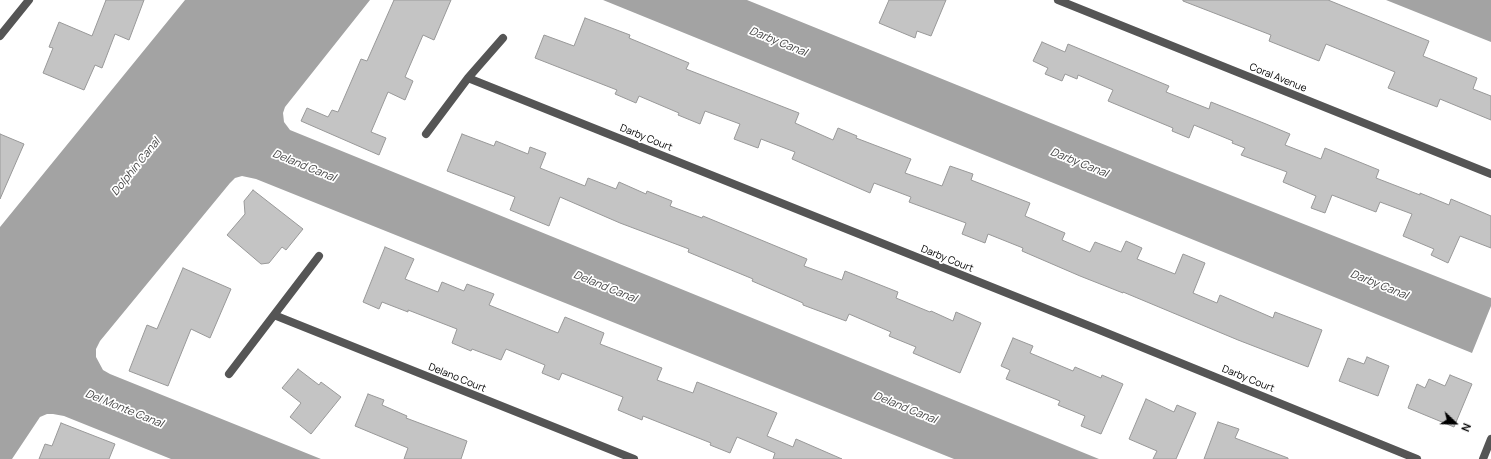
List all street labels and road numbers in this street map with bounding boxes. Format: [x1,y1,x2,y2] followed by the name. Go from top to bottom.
[1248,61,1308,95] street label: Coral Avenue
[618,122,674,154] street label: Darby Court
[919,243,975,275] street label: Darby Court
[427,361,487,395] street label: Delano Court
[1220,363,1276,395] street label: Darby Court

